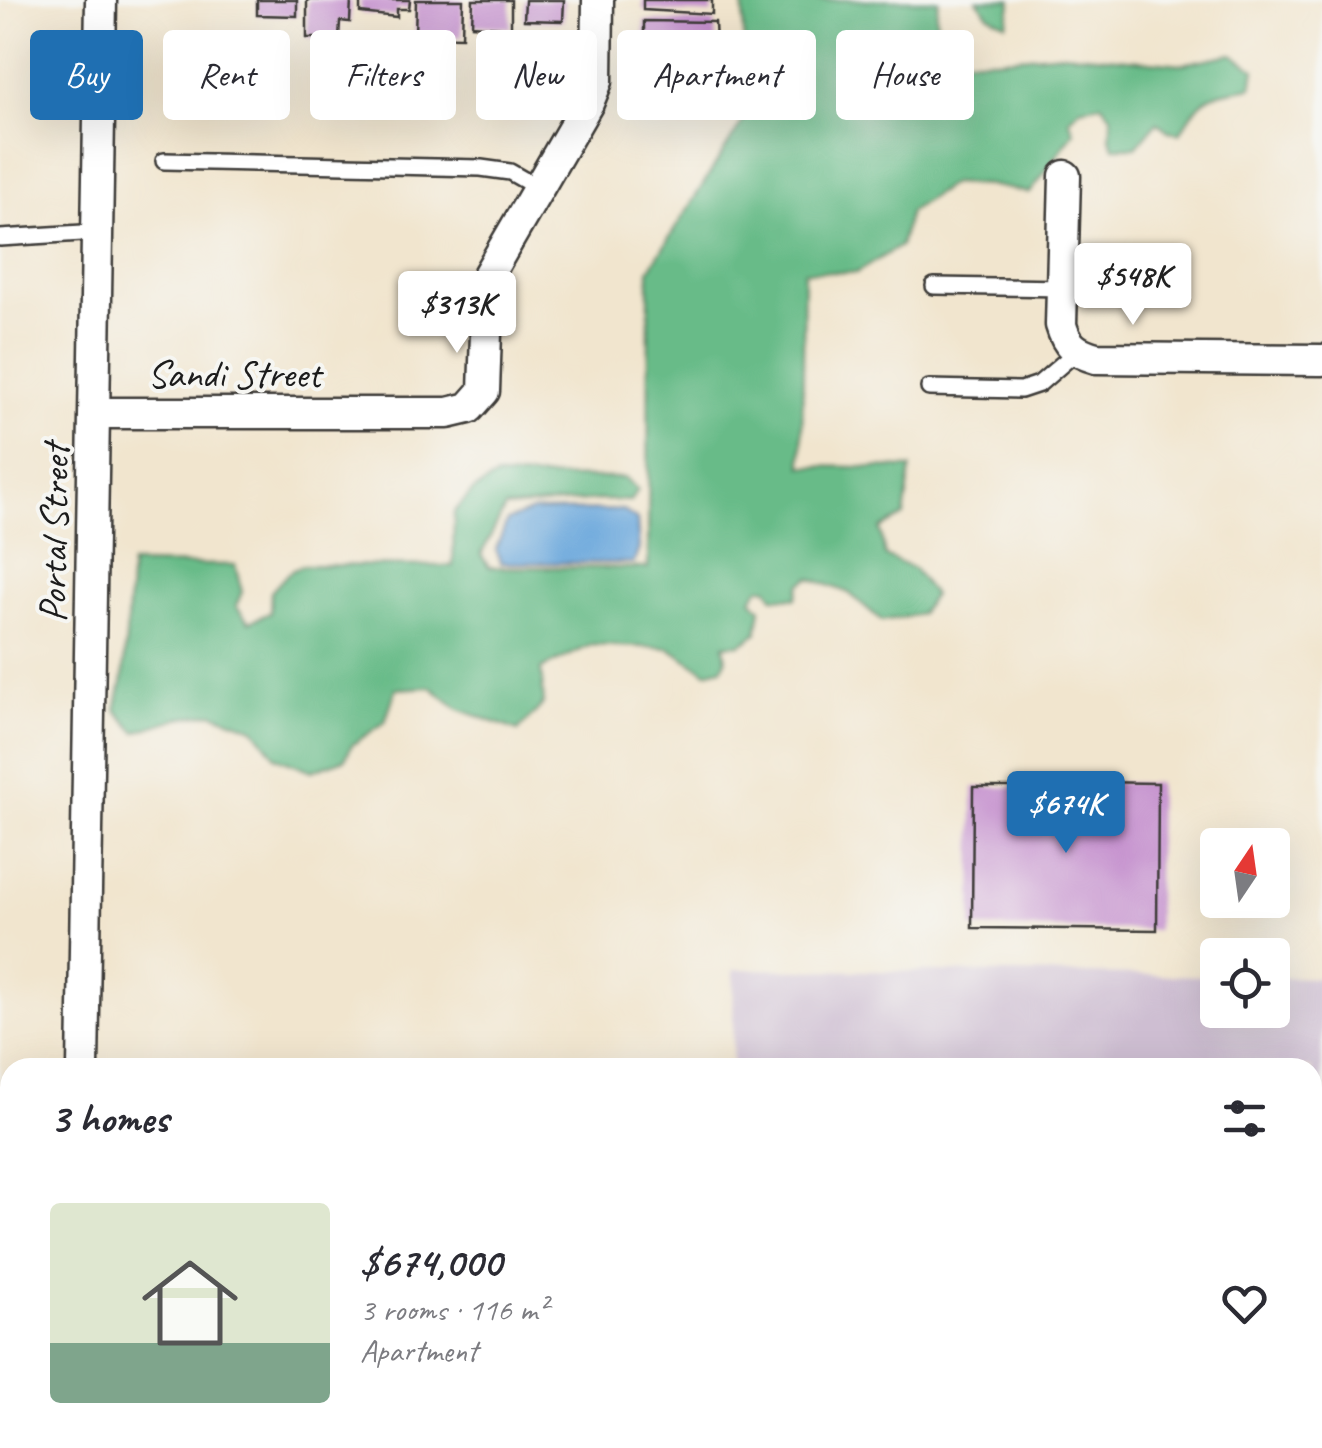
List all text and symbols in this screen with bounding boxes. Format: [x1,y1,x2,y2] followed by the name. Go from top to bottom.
[30,30,143,120] chip: Buy
[163,30,290,120] chip: Rent
[310,30,456,120] chip: Filters
[476,30,597,120] chip: New
[617,30,816,120] chip: Apartment
[836,30,974,120] chip: House
[1063,243,1203,328] pin: $548K
[1096,255,1170,296] text: $548K
[387,271,527,356] pin: $313K
[420,283,494,324] text: $313K
[147,349,325,399] street label: Sandi Street
[27,437,81,623] street label: Portal Street
[996,771,1136,856] pin: $674K
[1029,783,1103,824] text: $674K
[1200,828,1290,918] north arrow
[1200,828,1290,1028] map controls
[1200,938,1290,1028] button: locate
[1217,1091,1272,1146] icon: filters
[50,1092,169,1145] text: 3 homes
[360,1236,501,1289] text: $674,000
[130,1243,250,1363] icon: home
[1217,1276,1272,1331] icon: heart
[360,1289,547,1330] text: 3 rooms · 116 m²
[360,1330,478,1371] text: Apartment

